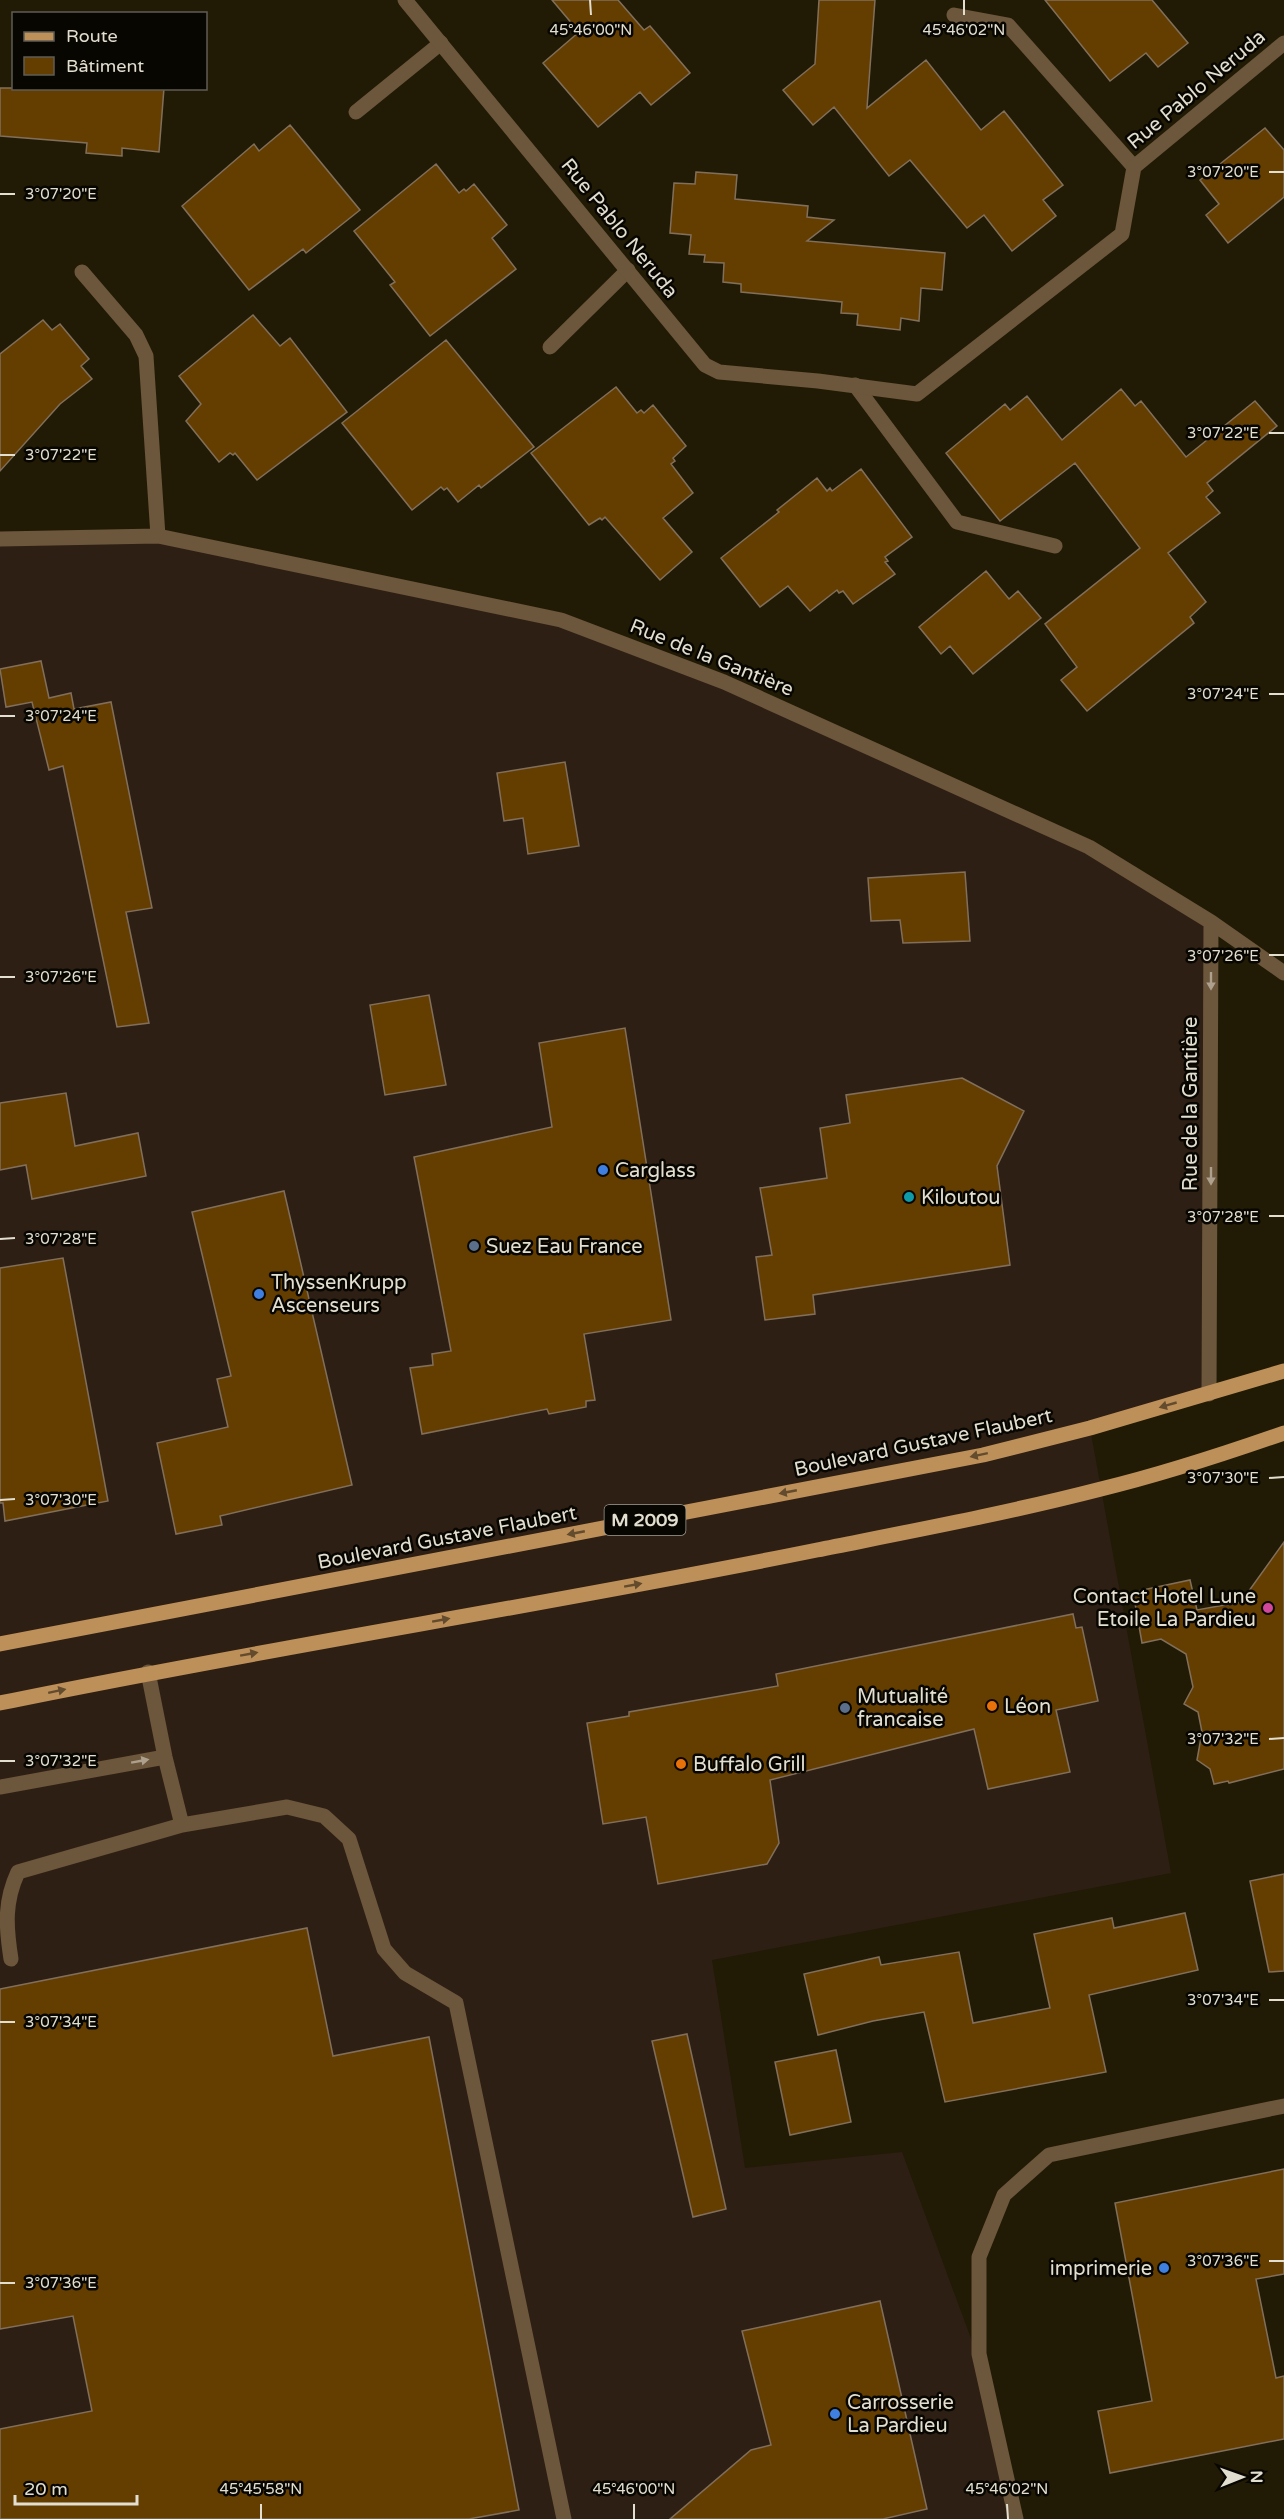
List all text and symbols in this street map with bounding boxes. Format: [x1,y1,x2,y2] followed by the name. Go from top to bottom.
[12,12,207,90] legend
[550,21,632,39] text: 45°46'00"N
[923,21,1005,39] text: 45°46'02"N
[66,25,118,47] text: Route
[1123,25,1271,155] street label: Rue Pablo Neruda
[66,55,144,77] text: Bâtiment
[556,154,683,303] street label: Rue Pablo Neruda
[1187,163,1259,181] text: 3°07'20"E
[25,185,97,203] text: 3°07'20"E
[1187,424,1259,442] text: 3°07'22"E
[25,446,97,464] text: 3°07'22"E
[626,614,797,702] street label: Rue de la Gantière
[1187,685,1259,703] text: 3°07'24"E
[25,707,97,725] text: 3°07'24"E
[1187,947,1259,965] text: 3°07'26"E
[25,968,97,986] text: 3°07'26"E
[1206,971,1216,990] one-way arrow
[1179,1017,1203,1191] street label: Rue de la Gantière
[615,1159,696,1183] place label: Carglass
[596,1163,610,1177] marker: Carglass
[1206,1166,1216,1185] one-way arrow
[921,1186,1001,1210] place label: Kiloutou
[902,1190,916,1204] marker: Kiloutou
[1187,1208,1259,1226] text: 3°07'28"E
[25,1230,97,1248] text: 3°07'28"E
[486,1235,643,1259] place label: Suez Eau France
[467,1239,481,1253] marker: Suez Eau France
[271,1271,407,1318] place label: ThyssenKrupp Ascenseurs
[252,1287,266,1301] marker: ThyssenKrupp Ascenseurs
[1158,1401,1177,1411] one-way arrow
[792,1404,1055,1482] street label: Boulevard Gustave Flaubert
[970,1451,988,1461] one-way arrow
[1187,1469,1259,1487] text: 3°07'30"E
[778,1488,797,1497] one-way arrow
[25,1491,97,1509] text: 3°07'30"E
[316,1501,579,1575] street label: Boulevard Gustave Flaubert
[604,1505,686,1535] road number: M 2009
[566,1529,585,1538] one-way arrow
[623,1580,642,1589] one-way arrow
[1073,1585,1256,1632] place label: Contact Hotel Lune Etoile La Pardieu
[1261,1601,1275,1615] marker: Contact Hotel Lune Etoile La Pardieu
[431,1615,450,1624] one-way arrow
[239,1649,258,1658] one-way arrow
[857,1685,948,1732] place label: Mutualité francaise
[48,1686,67,1695] one-way arrow
[1004,1695,1051,1719] place label: Léon
[985,1699,999,1713] marker: Léon
[838,1701,852,1715] marker: Mutualité francaise
[1187,1730,1259,1748] text: 3°07'32"E
[25,1752,97,1770] text: 3°07'32"E
[693,1753,805,1777] place label: Buffalo Grill
[131,1756,150,1765] one-way arrow
[674,1757,688,1771] marker: Buffalo Grill
[1187,1991,1259,2009] text: 3°07'34"E
[25,2013,97,2031] text: 3°07'34"E
[1187,2252,1259,2270] text: 3°07'36"E
[1050,2257,1152,2281] place label: imprimerie
[1157,2261,1171,2275] marker: imprimerie
[25,2274,97,2292] text: 3°07'36"E
[847,2391,954,2438] place label: Carrosserie La Pardieu
[828,2407,842,2421] marker: Carrosserie La Pardieu
[1212,2447,1272,2507] north arrow
[15,2468,136,2506] scale bar
[1246,2470,1266,2483] text: N
[24,2478,68,2500] text: 20 m
[220,2480,302,2498] text: 45°45'58"N
[593,2480,675,2498] text: 45°46'00"N
[966,2480,1048,2498] text: 45°46'02"N

